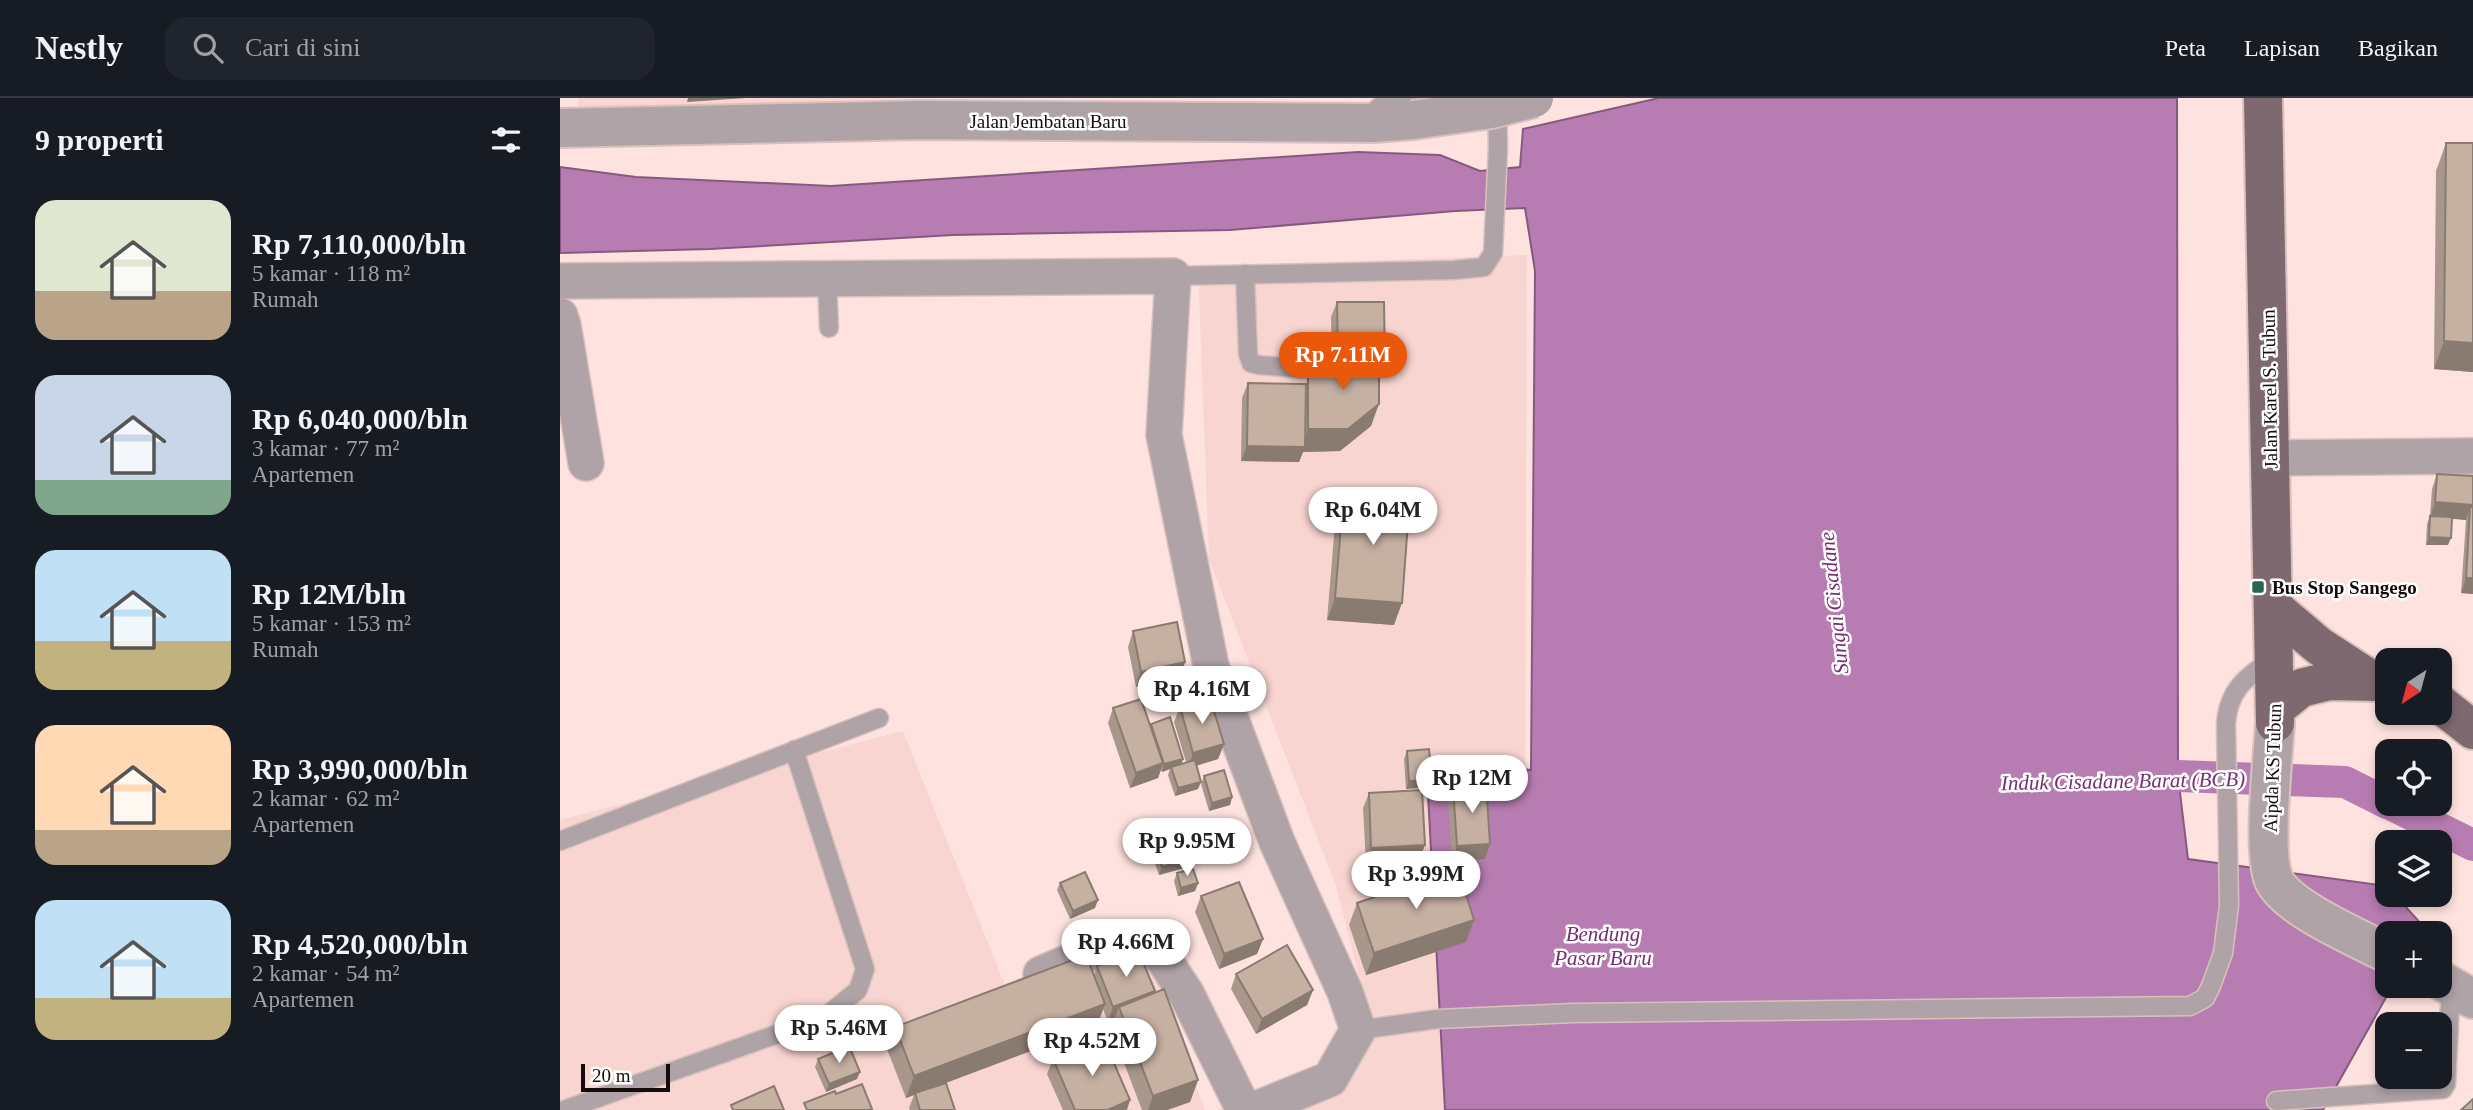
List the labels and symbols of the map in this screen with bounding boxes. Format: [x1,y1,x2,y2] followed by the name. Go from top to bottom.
[969,111,1127,132] street label: Jalan Jembatan Baru
[2258,309,2281,469] street label: Jalan Karel S. Tubun
[1271,332,1415,392] pin: Rp 7.11M
[1301,488,1445,547] pin: Rp 6.04M
[1815,531,1853,675] water label: Sungai Cisadane
[2272,577,2417,598] place label: Bus Stop Sangego
[2250,579,2266,595] marker: Bus Stop Sangego
[2375,648,2452,724] north arrow
[1130,666,1274,726] pin: Rp 4.16M
[2260,703,2285,833] street label: Aipda KS Tubun
[1415,756,1529,815] pin: Rp 12M
[2000,767,2245,795] water label: Induk Cisadane Barat (BCB)
[1115,818,1259,878] pin: Rp 9.95M
[1344,852,1488,911] pin: Rp 3.99M
[1054,920,1198,979] pin: Rp 4.66M
[1553,922,1652,970] water label: Bendung Pasar Baru
[767,1006,911,1065] pin: Rp 5.46M
[1020,1018,1164,1078] pin: Rp 4.52M
[581,1061,670,1093] scale bar

